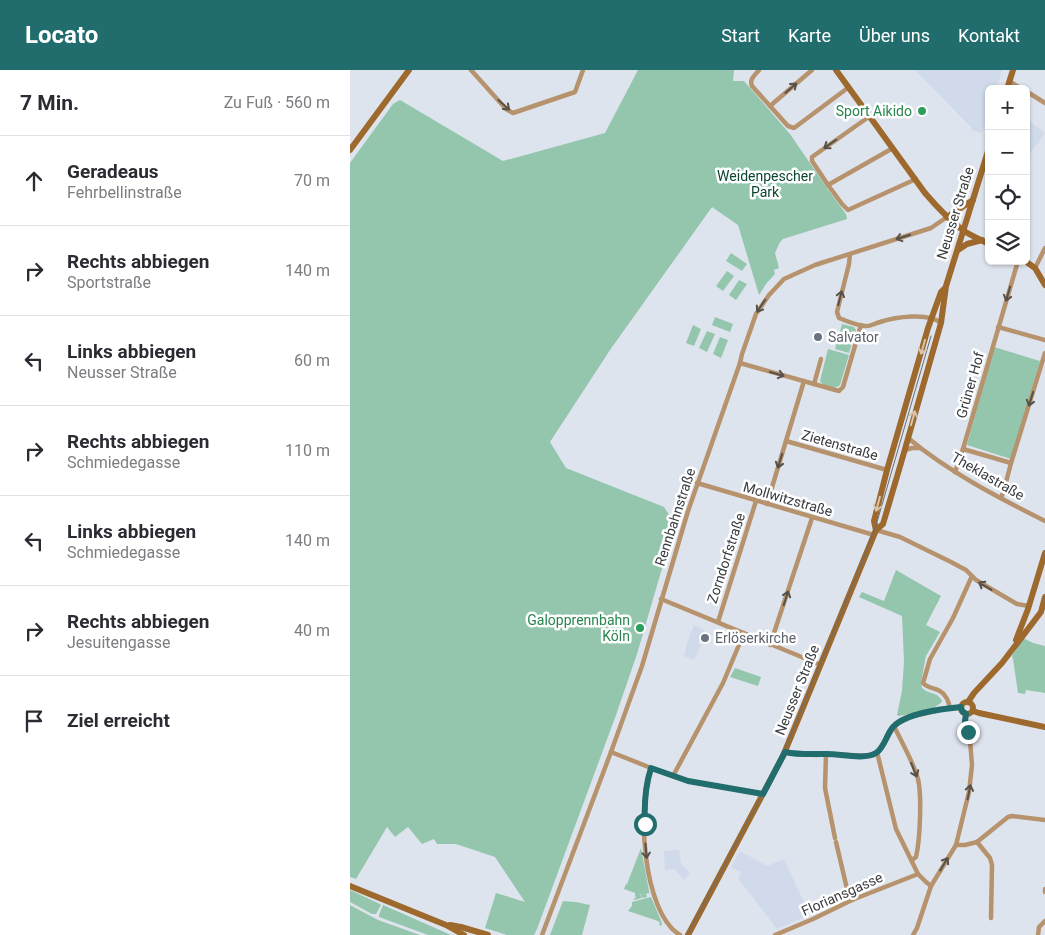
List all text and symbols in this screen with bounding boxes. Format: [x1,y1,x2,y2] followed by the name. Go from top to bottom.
[25,21,98,49] text: Locato
[721,25,760,46] text: Start
[788,25,831,46] text: Karte
[859,25,930,46] text: Über uns
[958,25,1020,46] text: Kontakt
[785,82,798,94] one-way arrow
[985,85,1030,265] map controls
[985,85,1030,130] button: +
[20,91,79,115] text: 7 Min.
[224,93,330,112] text: Zu Fuß · 560 m
[497,100,510,111] one-way arrow
[836,103,912,119] place label: Sport Aikido
[916,105,928,117] marker: Sport Aikido
[985,130,1030,175] button: −
[823,139,837,149] one-way arrow
[67,160,159,183] text: Geradeaus
[933,165,977,261] street label: Neusser Straße
[20,167,48,195] icon: ahead
[717,168,813,200] park label: Weidenpescher Park
[294,171,330,190] text: 70 m
[985,175,1030,220] button: locate
[67,183,182,202] text: Fehrbellinstraße
[985,220,1030,265] button: layers
[896,233,912,242] one-way arrow
[67,250,209,273] text: Rechts abbiegen
[20,257,48,285] icon: right
[285,261,330,280] text: 140 m
[67,273,151,292] text: Sportstraße
[1002,285,1012,301] one-way arrow
[836,290,845,306] one-way arrow
[756,299,766,313] one-way arrow
[828,329,879,345] place label: Salvator
[812,331,824,343] marker: Salvator
[917,339,927,355] one-way arrow
[67,340,196,363] text: Links abbiegen
[20,347,48,375] icon: left
[953,350,987,420] street label: Grüner Hof
[294,351,330,370] text: 60 m
[67,363,177,382] text: Neusser Straße
[769,369,785,379] one-way arrow
[1025,391,1035,407] one-way arrow
[909,411,919,427] one-way arrow
[800,426,880,464] street label: Zietenstraße
[67,430,209,453] text: Rechts abbiegen
[20,437,48,465] icon: right
[285,441,330,460] text: 110 m
[949,449,1027,503] street label: Theklastraße
[67,453,180,472] text: Schmiedegasse
[774,453,784,469] one-way arrow
[652,466,698,568] street label: Rennbahnstraße
[742,479,834,519] street label: Mollwitzstraße
[873,495,883,511] one-way arrow
[704,511,748,605] street label: Zorndorfstraße
[67,520,196,543] text: Links abbiegen
[20,527,48,555] icon: left
[285,531,330,550] text: 140 m
[67,543,180,562] text: Schmiedegasse
[979,580,993,590] one-way arrow
[781,591,791,607] one-way arrow
[67,610,209,633] text: Rechts abbiegen
[527,612,630,644] place label: Galopprennbahn Köln
[20,617,48,645] icon: right
[294,621,330,640] text: 40 m
[634,622,646,634] marker: Galopprennbahn Köln
[715,630,796,646] place label: Erlöserkirche
[699,632,711,644] marker: Erlöserkirche
[67,633,171,652] text: Jesuitengasse
[772,643,822,737] street label: Neusser Straße
[20,707,48,735] icon: arrive
[67,709,170,732] text: Ziel erreicht
[957,721,980,744] route end
[910,762,920,777] one-way arrow
[964,784,974,800] one-way arrow
[634,813,657,836] route start
[642,843,651,859] one-way arrow
[940,858,950,872] one-way arrow
[799,869,885,919] street label: Floriansgasse

